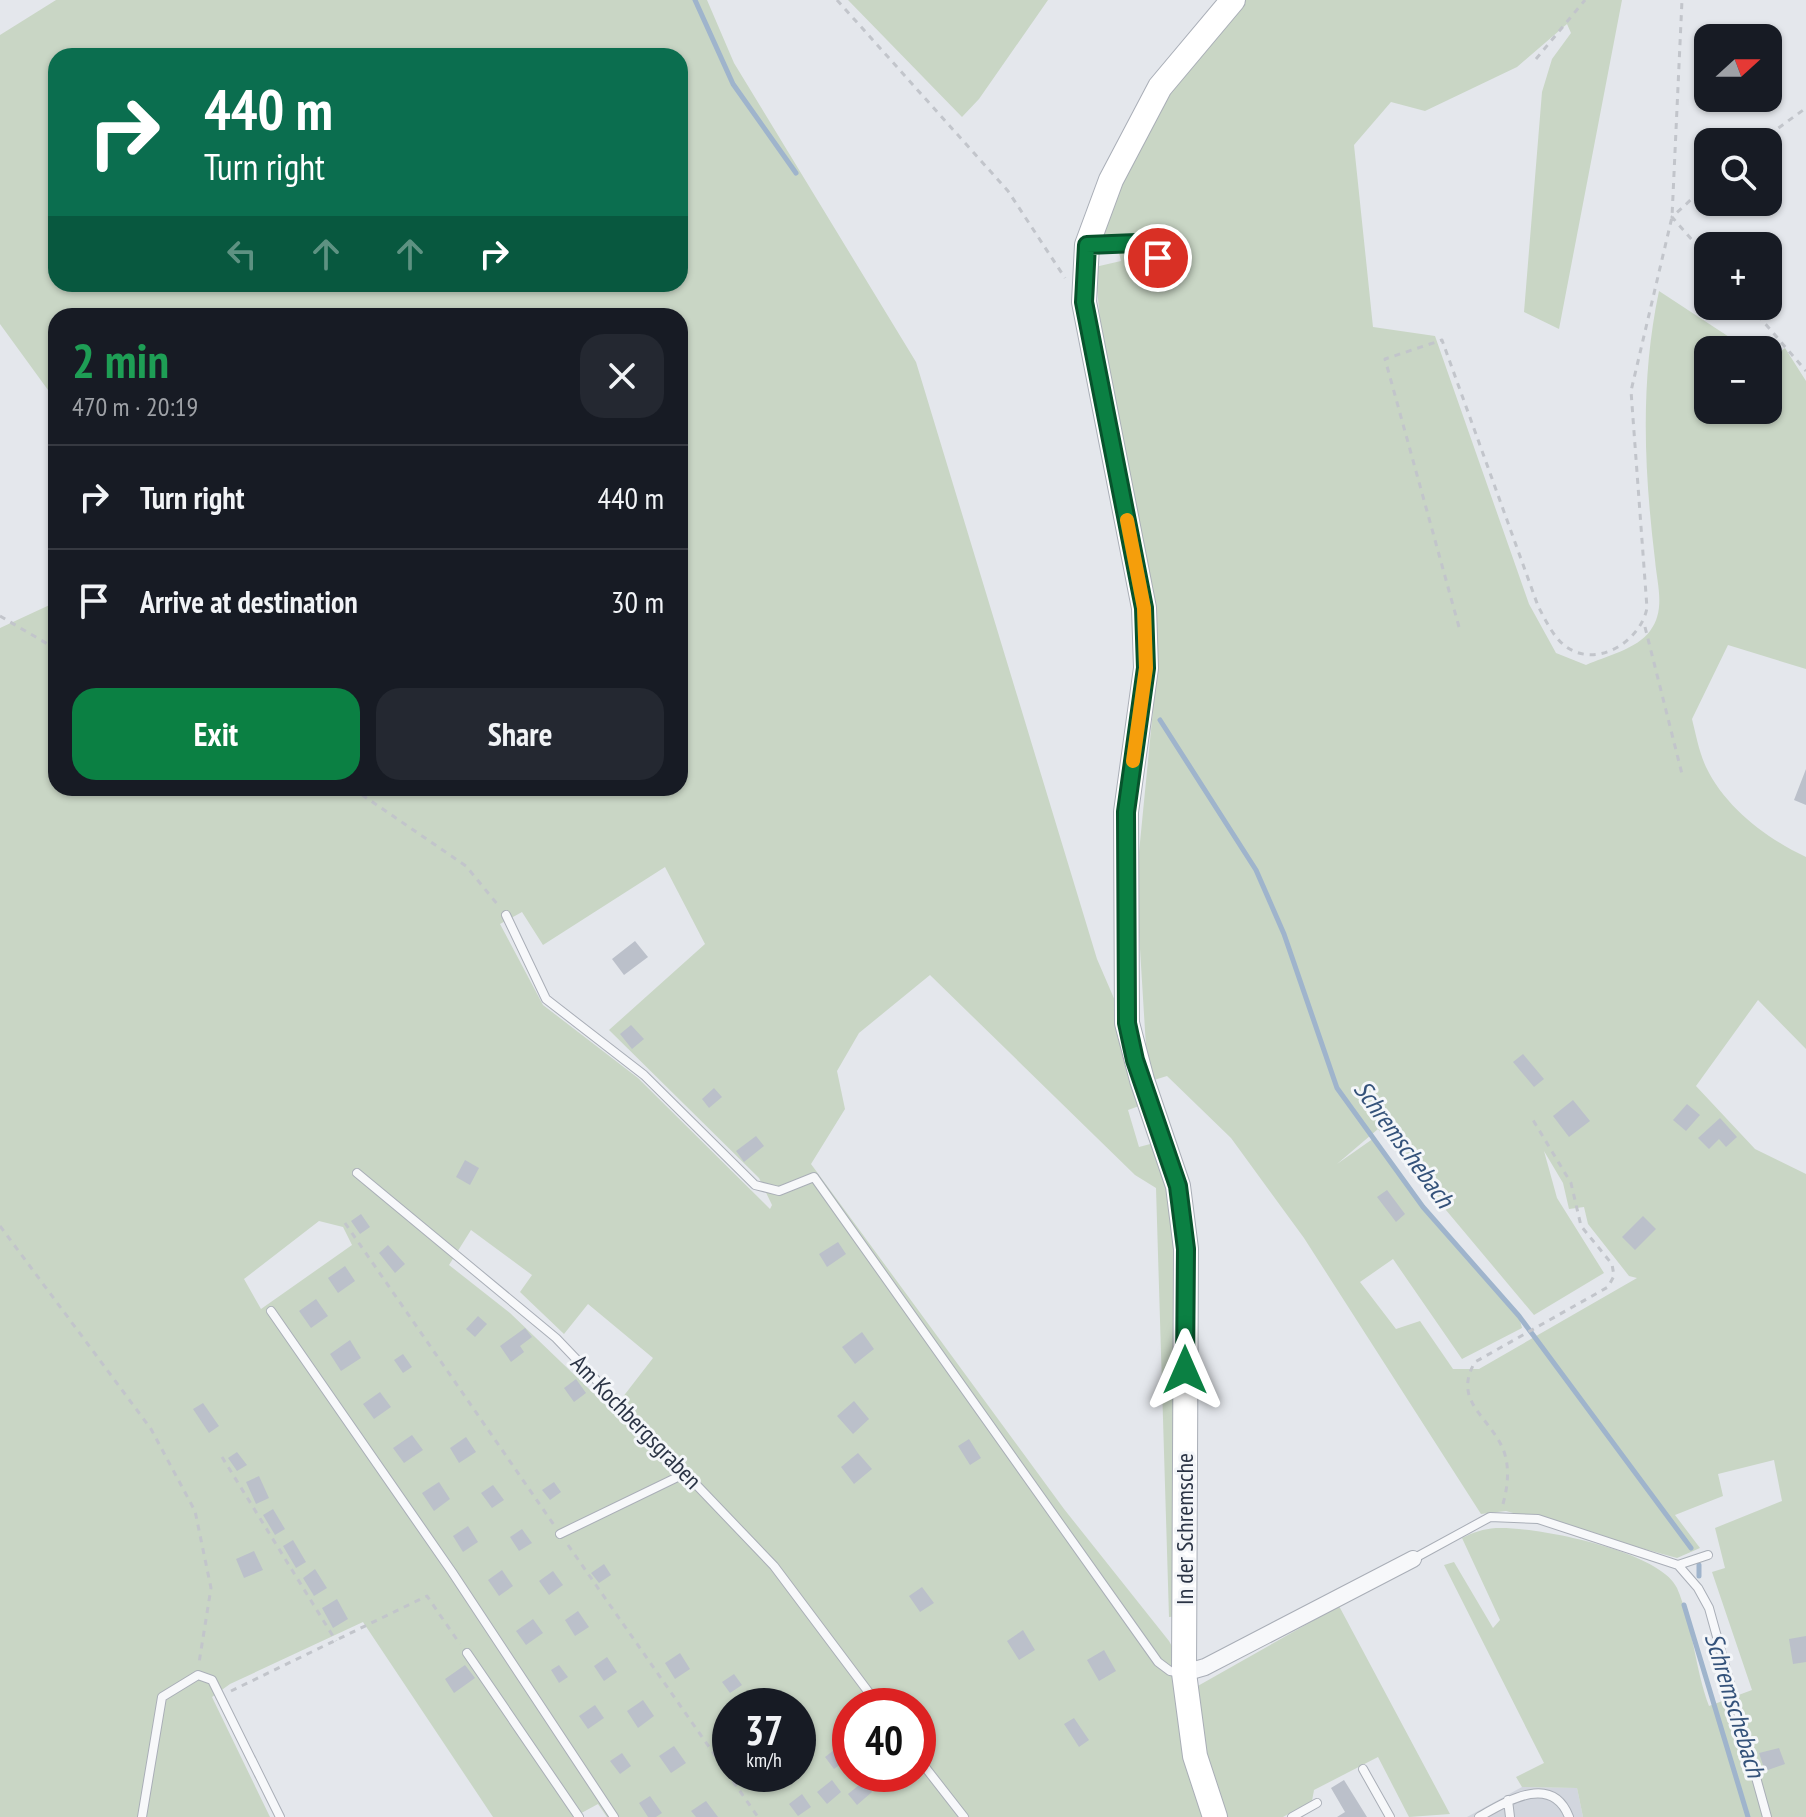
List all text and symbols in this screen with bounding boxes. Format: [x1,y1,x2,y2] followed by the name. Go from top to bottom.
[1694,24,1782,112] north arrow
[1694,24,1782,424] map controls
[204,73,333,145] text: 440 m
[72,80,176,184] icon: right
[1694,128,1782,216] button: search
[204,143,325,190] text: Turn right
[1124,224,1192,292] pin
[220,232,264,276] icon: left
[304,232,348,276] icon: ahead
[388,232,432,276] icon: ahead
[472,232,516,276] icon: right
[1694,232,1782,320] button: +
[1136,236,1180,280] icon: arrive
[72,329,169,391] text: 2 min
[580,334,664,418] button: close
[1694,336,1782,424] button: −
[72,390,198,423] text: 470 m · 20:19
[72,475,116,519] icon: right
[140,478,244,517] text: Turn right
[598,478,664,517] text: 440 m
[72,579,116,623] icon: arrive
[140,582,358,621] text: Arrive at destination
[611,582,664,621] text: 30 m
[72,688,360,780] button: Exit
[376,688,664,780] button: Share
[1347,1074,1463,1215] water label: Schremschebach
[1143,1328,1227,1412] position arrow
[564,1348,708,1495] street label: Am Kochbergsgraben
[1169,1453,1200,1605] street label: In der Schremsche
[1698,1629,1774,1783] water label: Schremschebach
[832,1688,936,1792] speed limit sign: 40
[745,1704,783,1756] text: 37
[746,1747,782,1773] text: km/h

